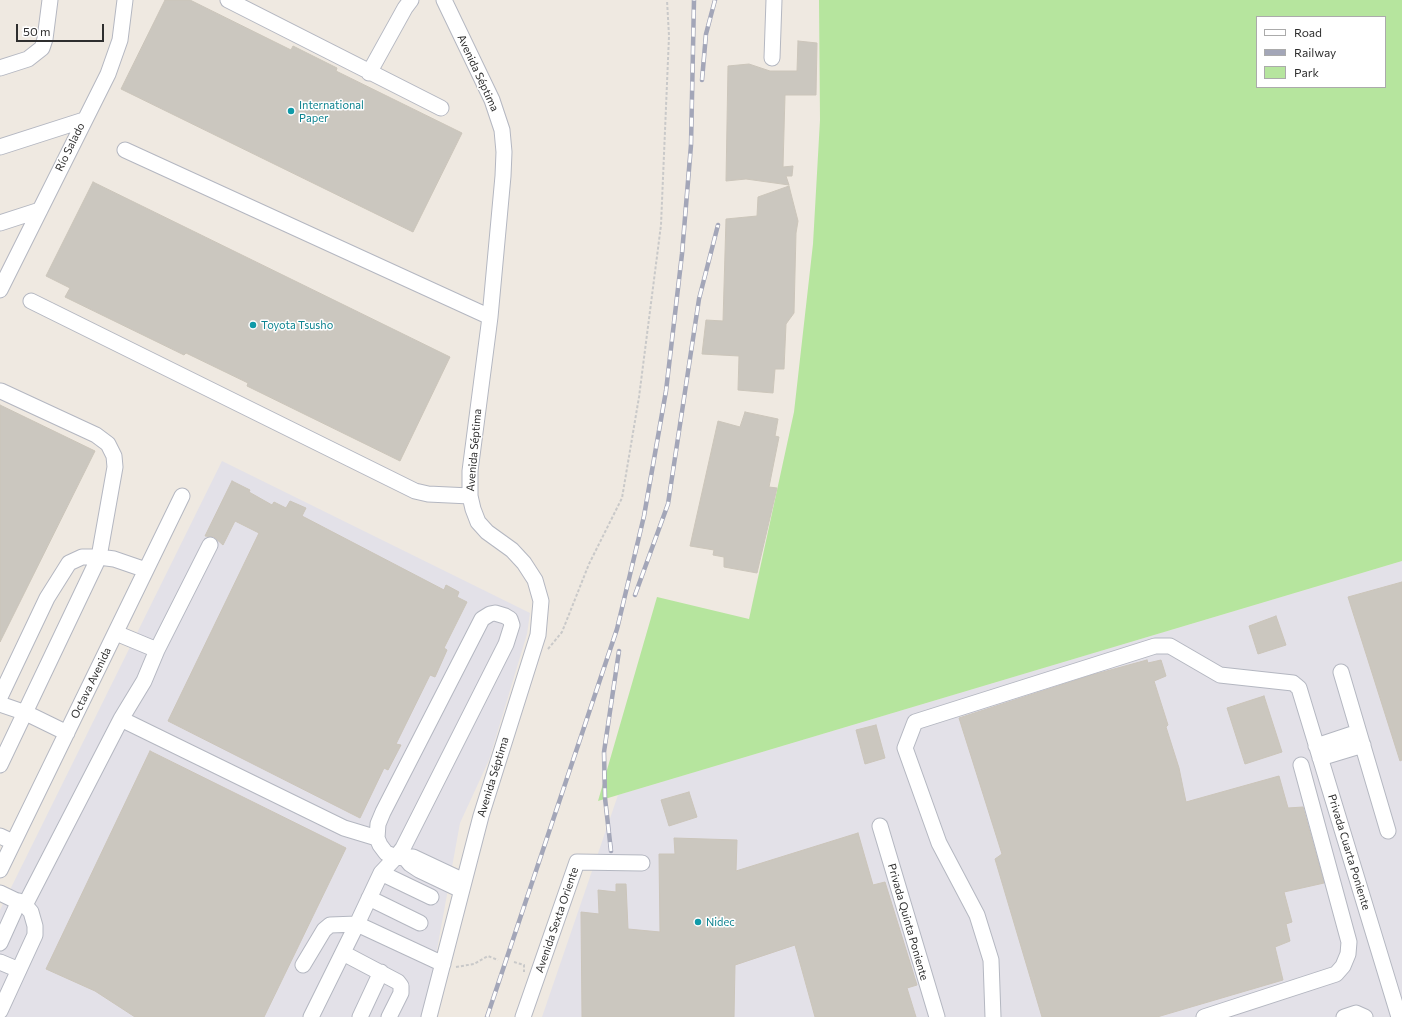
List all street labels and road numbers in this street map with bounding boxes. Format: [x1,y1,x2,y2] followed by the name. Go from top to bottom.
[454,33,502,113] street label: Avenida Séptima
[53,120,87,174] street label: Río Salado
[464,408,484,492] street label: Avenida Séptima
[68,645,114,721] street label: Octava Avenida
[475,735,511,819] street label: Avenida Séptima
[1325,792,1373,912] street label: Privada Cuarta Poniente
[885,862,931,982] street label: Privada Quinta Poniente
[533,865,581,975] street label: Avenida Sexta Oriente

